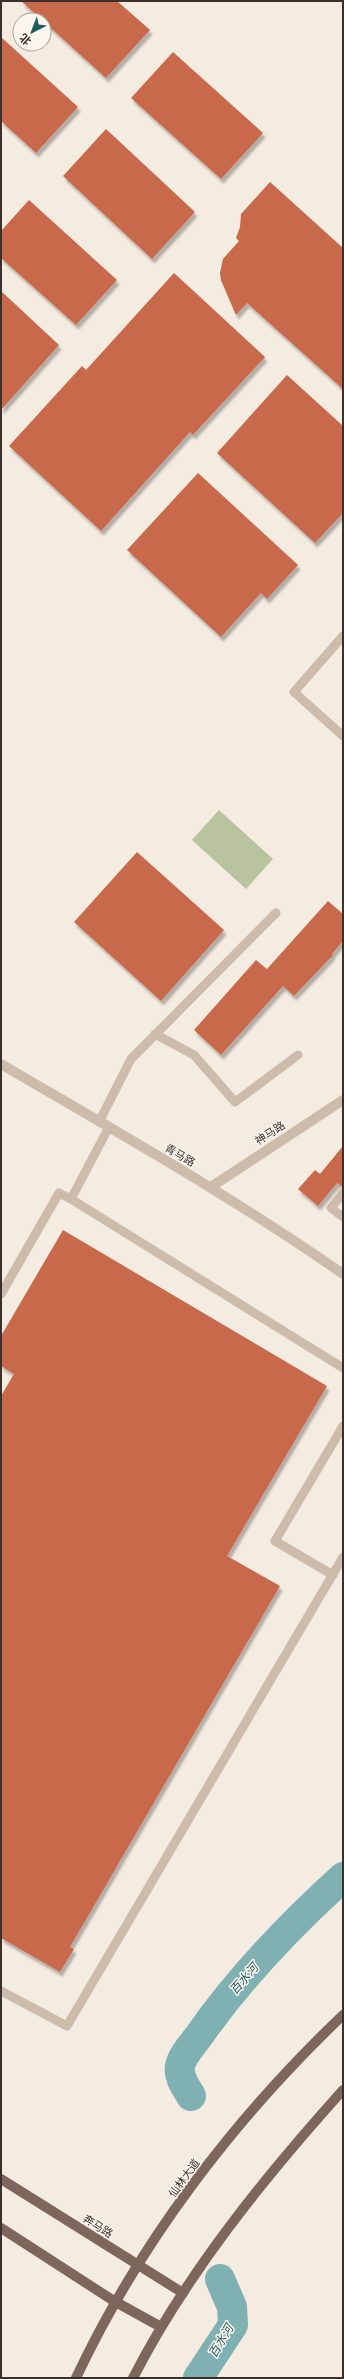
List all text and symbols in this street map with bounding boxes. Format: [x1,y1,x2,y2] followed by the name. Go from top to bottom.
[12,12,52,52] north arrow
[16,30,35,49] text: 北
[252,1117,288,1149] street label: 神马路
[162,1140,198,1170] street label: 青马路
[225,1957,264,1998] water label: 百水河
[165,2155,203,2201] street label: 仙林大道
[80,2210,116,2242] street label: 奔马路
[203,2319,239,2361] water label: 百水河

